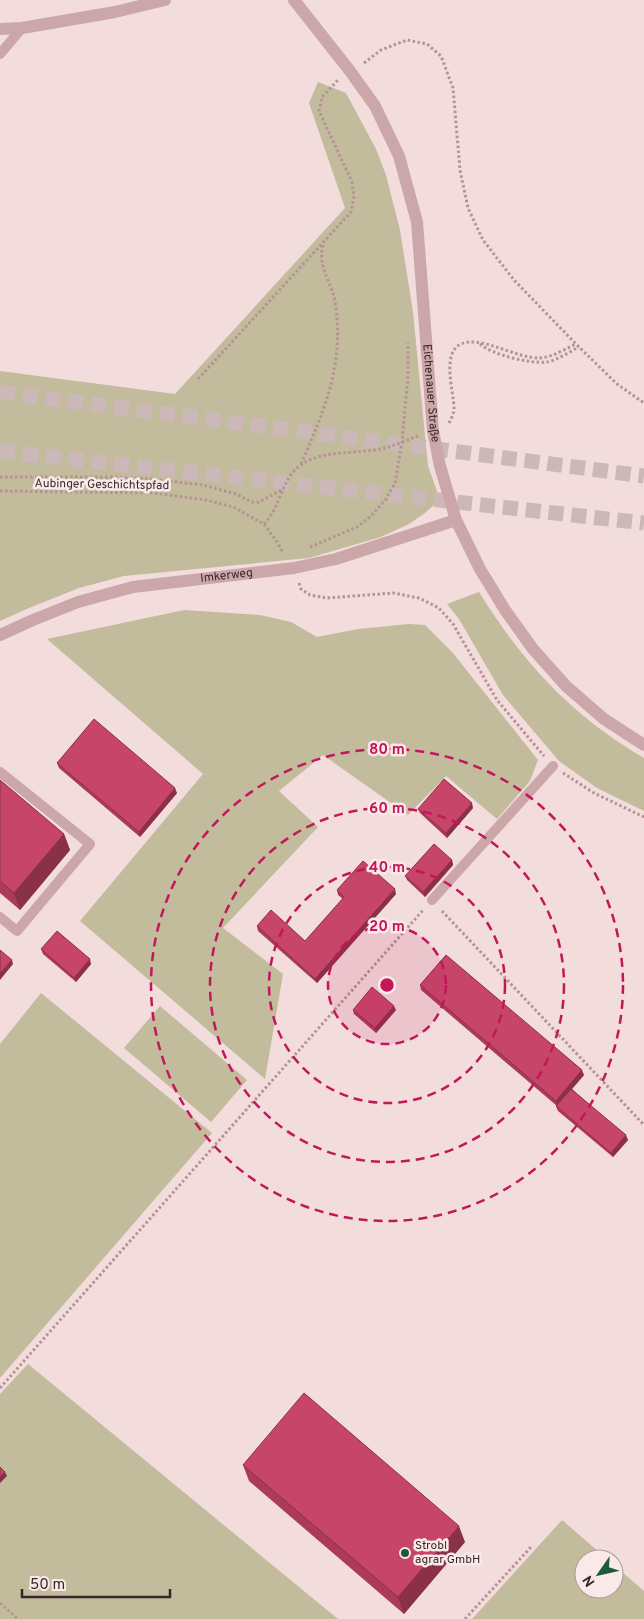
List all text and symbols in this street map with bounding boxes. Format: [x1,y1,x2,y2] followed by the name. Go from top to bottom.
[418,343,443,444] street label: Eichenauer Straße
[34,476,170,494] street label: Aubinger Geschichtspfad
[199,565,254,587] street label: Imkerweg
[369,741,405,760] text: 80 m
[369,800,405,819] text: 60 m
[369,859,405,878] text: 40 m
[369,918,405,937] text: 20 m
[378,976,396,994] centre of rings
[415,1538,480,1568] place label: Strobl agrar GmbH
[399,1547,411,1559] marker: Strobl agrar GmbH
[574,1549,624,1599] north arrow
[22,1566,170,1598] scale bar
[580,1572,599,1589] text: N
[30,1576,65,1595] text: 50 m

